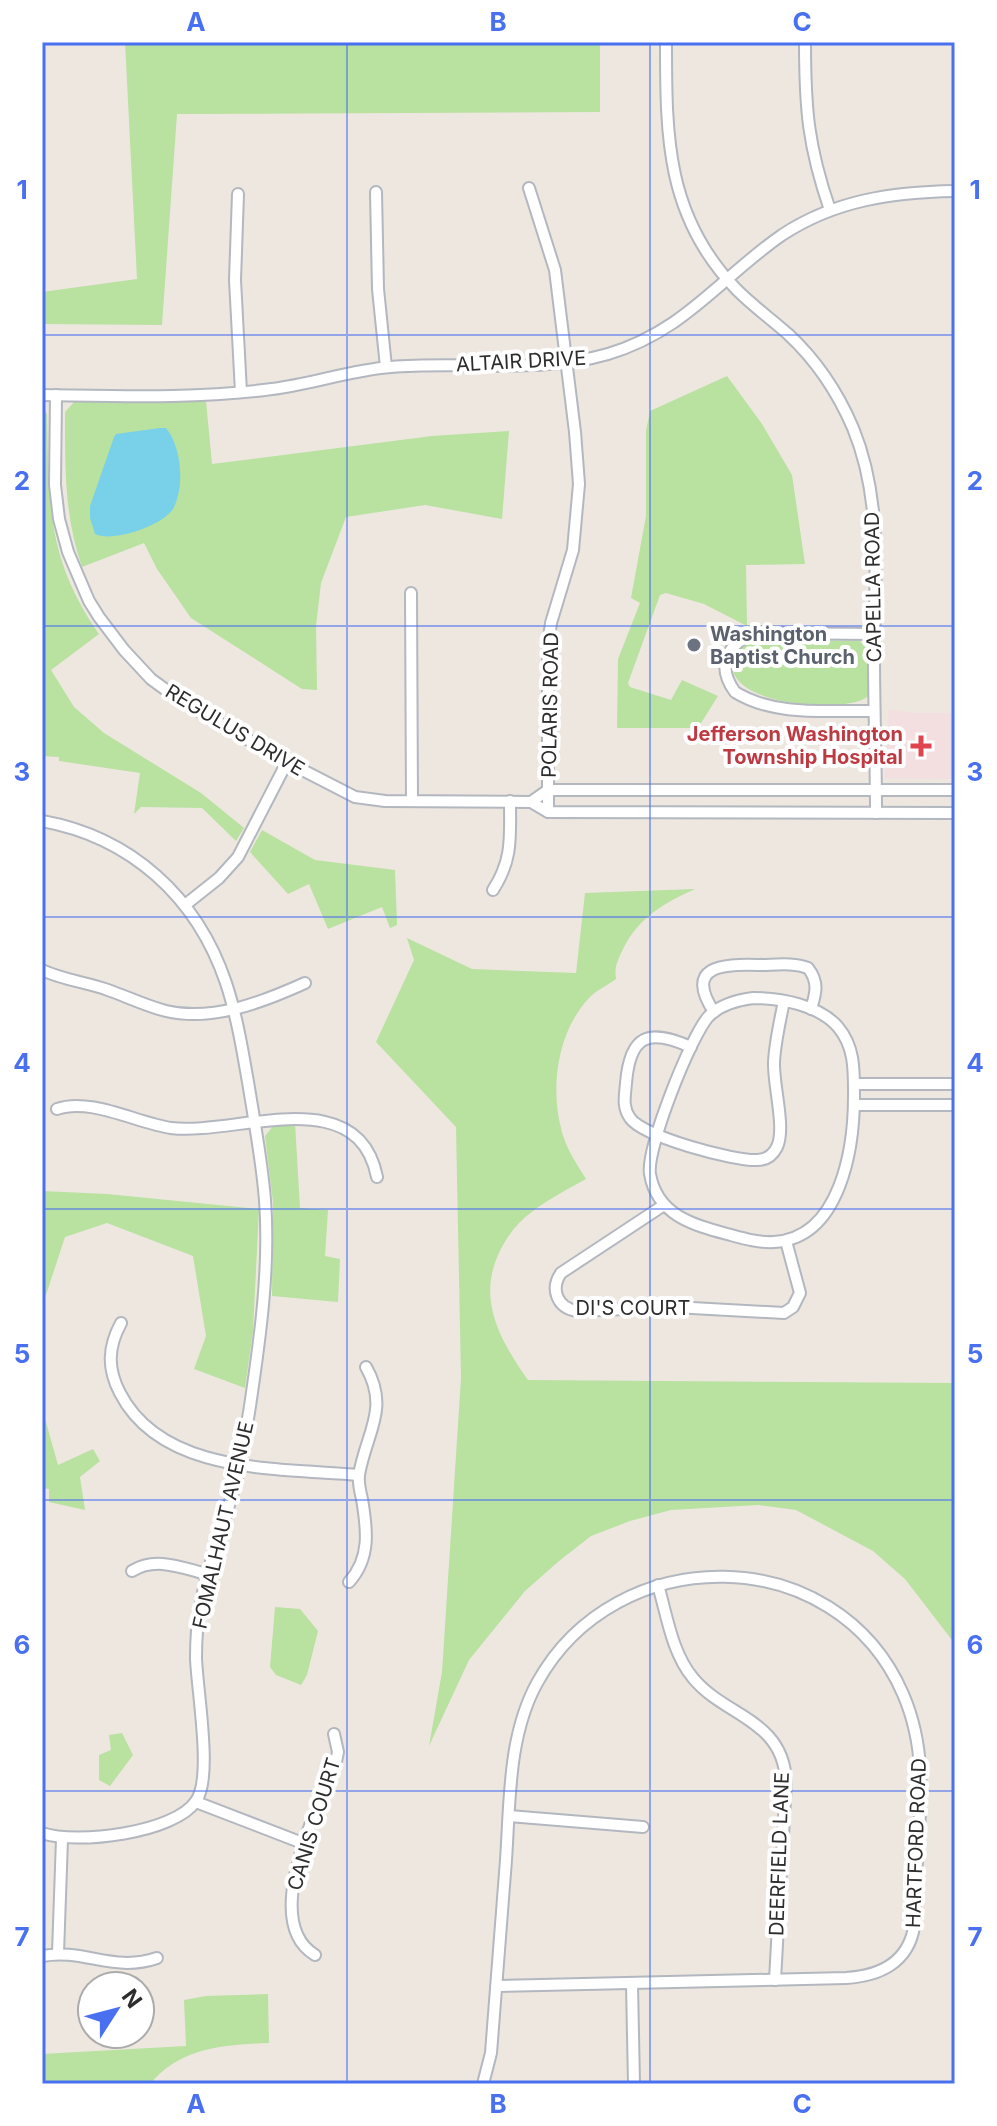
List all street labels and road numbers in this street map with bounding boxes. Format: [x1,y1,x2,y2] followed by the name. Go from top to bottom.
[455,346,587,376] street label: ALTAIR DRIVE
[860,512,886,662] street label: CAPELLA ROAD
[537,632,563,778] street label: POLARIS ROAD
[161,679,309,781] street label: REGULUS DRIVE
[576,1296,690,1320] street label: DI'S COURT
[187,1419,259,1631] street label: FOMALHAUT AVENUE
[282,1755,346,1893] street label: CANIS COURT
[901,1758,931,1928] street label: HARTFORD ROAD
[764,1772,794,1936] street label: DEERFIELD LANE

